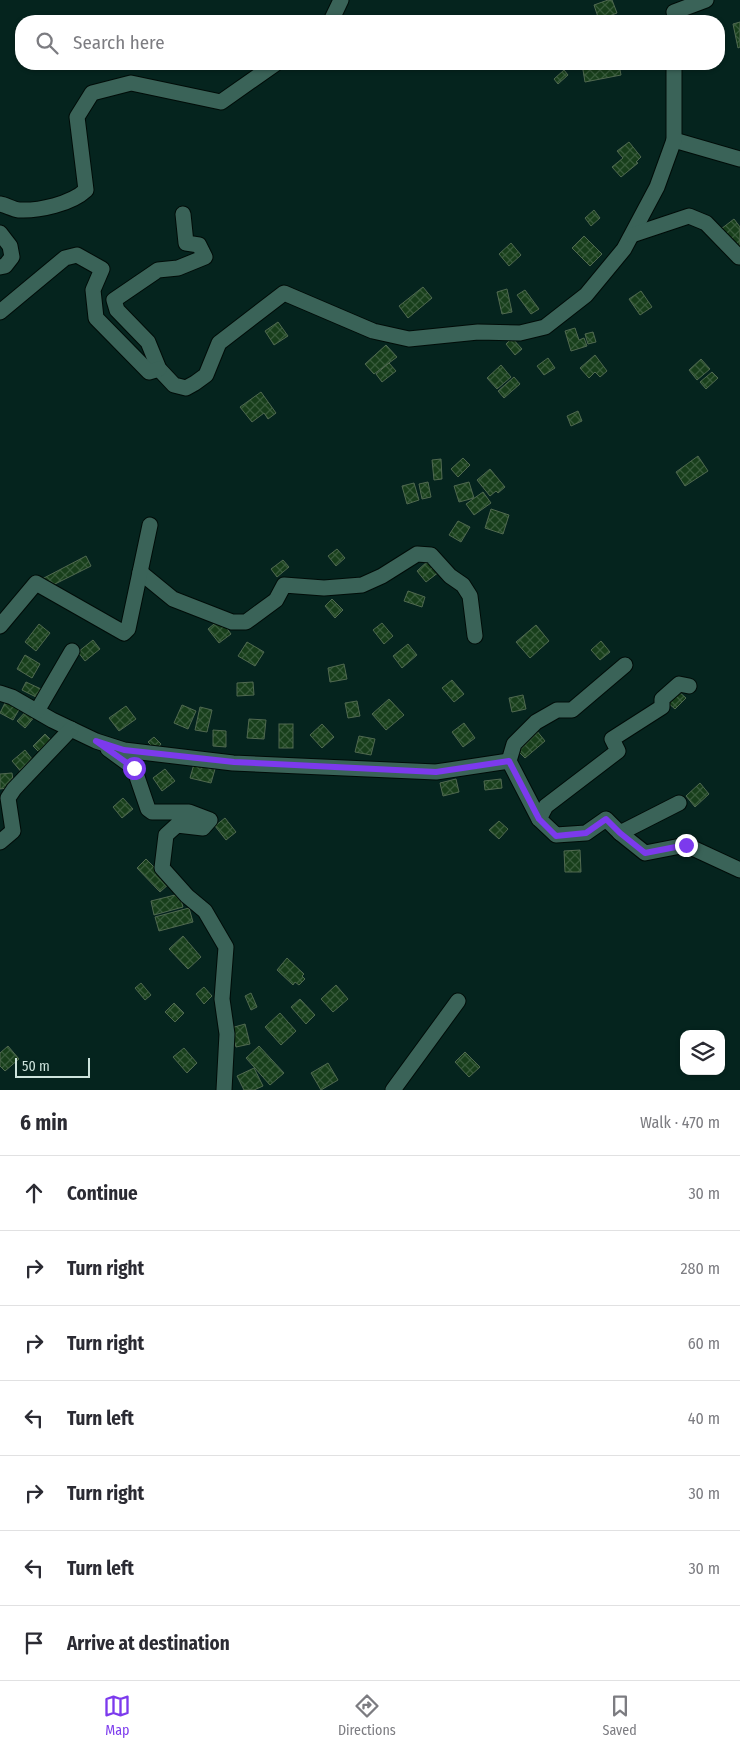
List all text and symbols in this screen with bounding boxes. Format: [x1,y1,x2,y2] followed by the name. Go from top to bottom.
[15,15,725,70] search box
[33,29,61,57] icon: search
[73,31,165,54] text: Search here
[123,757,146,780] route start
[675,834,698,857] route end
[680,1030,725,1075] map controls
[680,1030,725,1075] button: layers
[15,1055,90,1078] scale bar
[22,1058,50,1075] text: 50 m
[20,1110,68,1136] text: 6 min
[640,1113,720,1132] text: Walk · 470 m
[20,1179,48,1207] icon: ahead
[67,1182,138,1205] text: Continue
[688,1184,720,1203] text: 30 m
[20,1254,48,1282] icon: right
[67,1257,144,1280] text: Turn right
[681,1259,720,1278] text: 280 m
[20,1329,48,1357] icon: right
[67,1332,144,1355] text: Turn right
[688,1334,720,1353] text: 60 m
[20,1404,48,1432] icon: left
[67,1407,134,1430] text: Turn left
[688,1409,720,1428] text: 40 m
[20,1479,48,1507] icon: right
[67,1482,144,1505] text: Turn right
[688,1484,720,1503] text: 30 m
[20,1554,48,1582] icon: left
[67,1557,134,1580] text: Turn left
[688,1559,720,1578] text: 30 m
[20,1629,48,1657] icon: arrive
[67,1632,230,1655] text: Arrive at destination
[103,1692,131,1739] tab: Map
[338,1692,396,1739] tab: Directions
[602,1692,637,1739] tab: Saved

